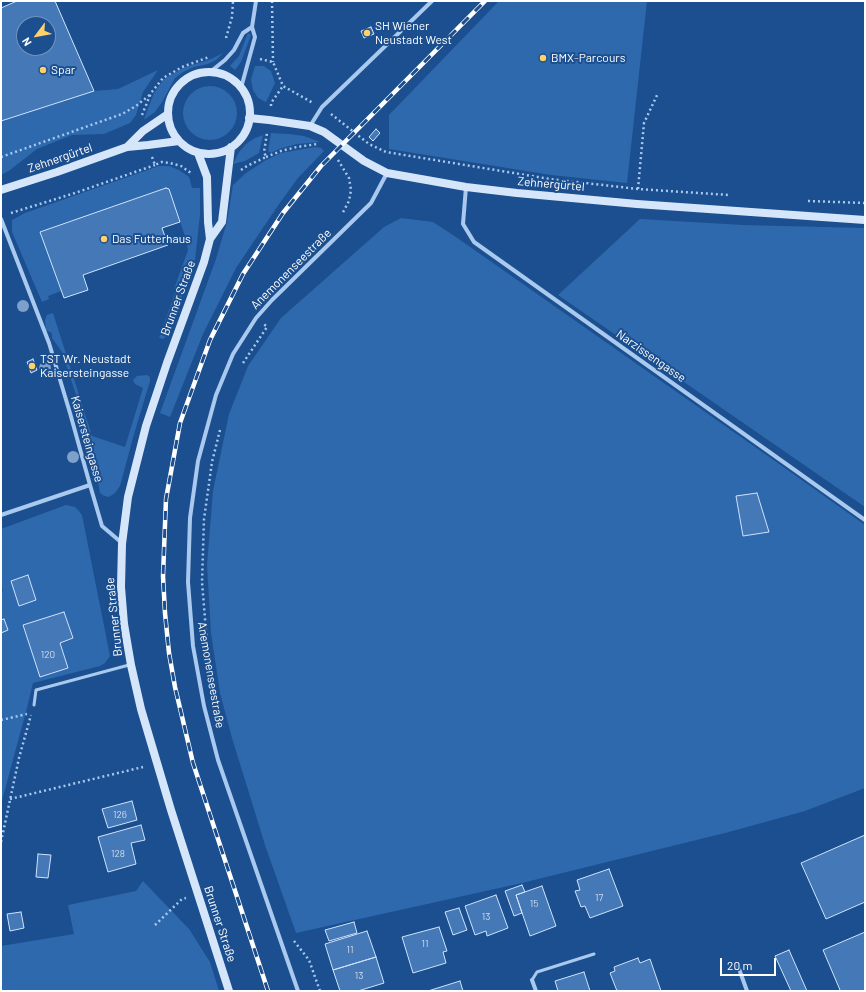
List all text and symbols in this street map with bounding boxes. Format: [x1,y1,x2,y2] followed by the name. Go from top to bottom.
[16,16,56,56] north arrow
[375,19,452,47] place label: SH Wiener Neustadt West
[362,28,372,38] marker: SH Wiener Neustadt West
[19,36,34,49] text: N
[551,51,625,65] place label: BMX-Parcours
[538,53,548,63] marker: BMX-Parcours
[51,63,75,77] place label: Spar
[38,65,48,75] marker: Spar
[26,140,94,176] street label: Zehnergürtel
[517,174,585,194] street label: Zehnergürtel
[248,226,334,312] street label: Anemonenseestraße
[112,232,191,246] place label: Das Futterhaus
[99,234,109,244] marker: Das Futterhaus
[158,258,198,338] street label: Brunner Straße
[613,327,689,385] street label: Narzissengasse
[40,352,131,380] place label: TST Wr. Neustadt Kaisersteingasse
[27,361,37,371] marker: TST Wr. Neustadt Kaisersteingasse
[68,394,106,484] street label: Kaisersteingasse
[103,577,125,657] street label: Brunner Straße
[195,621,227,729] street label: Anemonenseestraße
[41,649,55,661] house number: 120
[113,809,127,821] house number: 126
[111,848,125,860] house number: 128
[201,884,239,964] street label: Brunner Straße
[595,892,603,904] house number: 17
[530,898,538,910] house number: 15
[482,911,490,923] house number: 13
[421,938,429,950] house number: 11
[346,944,354,956] house number: 11
[722,950,778,976] scale bar
[727,958,753,972] text: 20 m
[355,970,363,982] house number: 13

